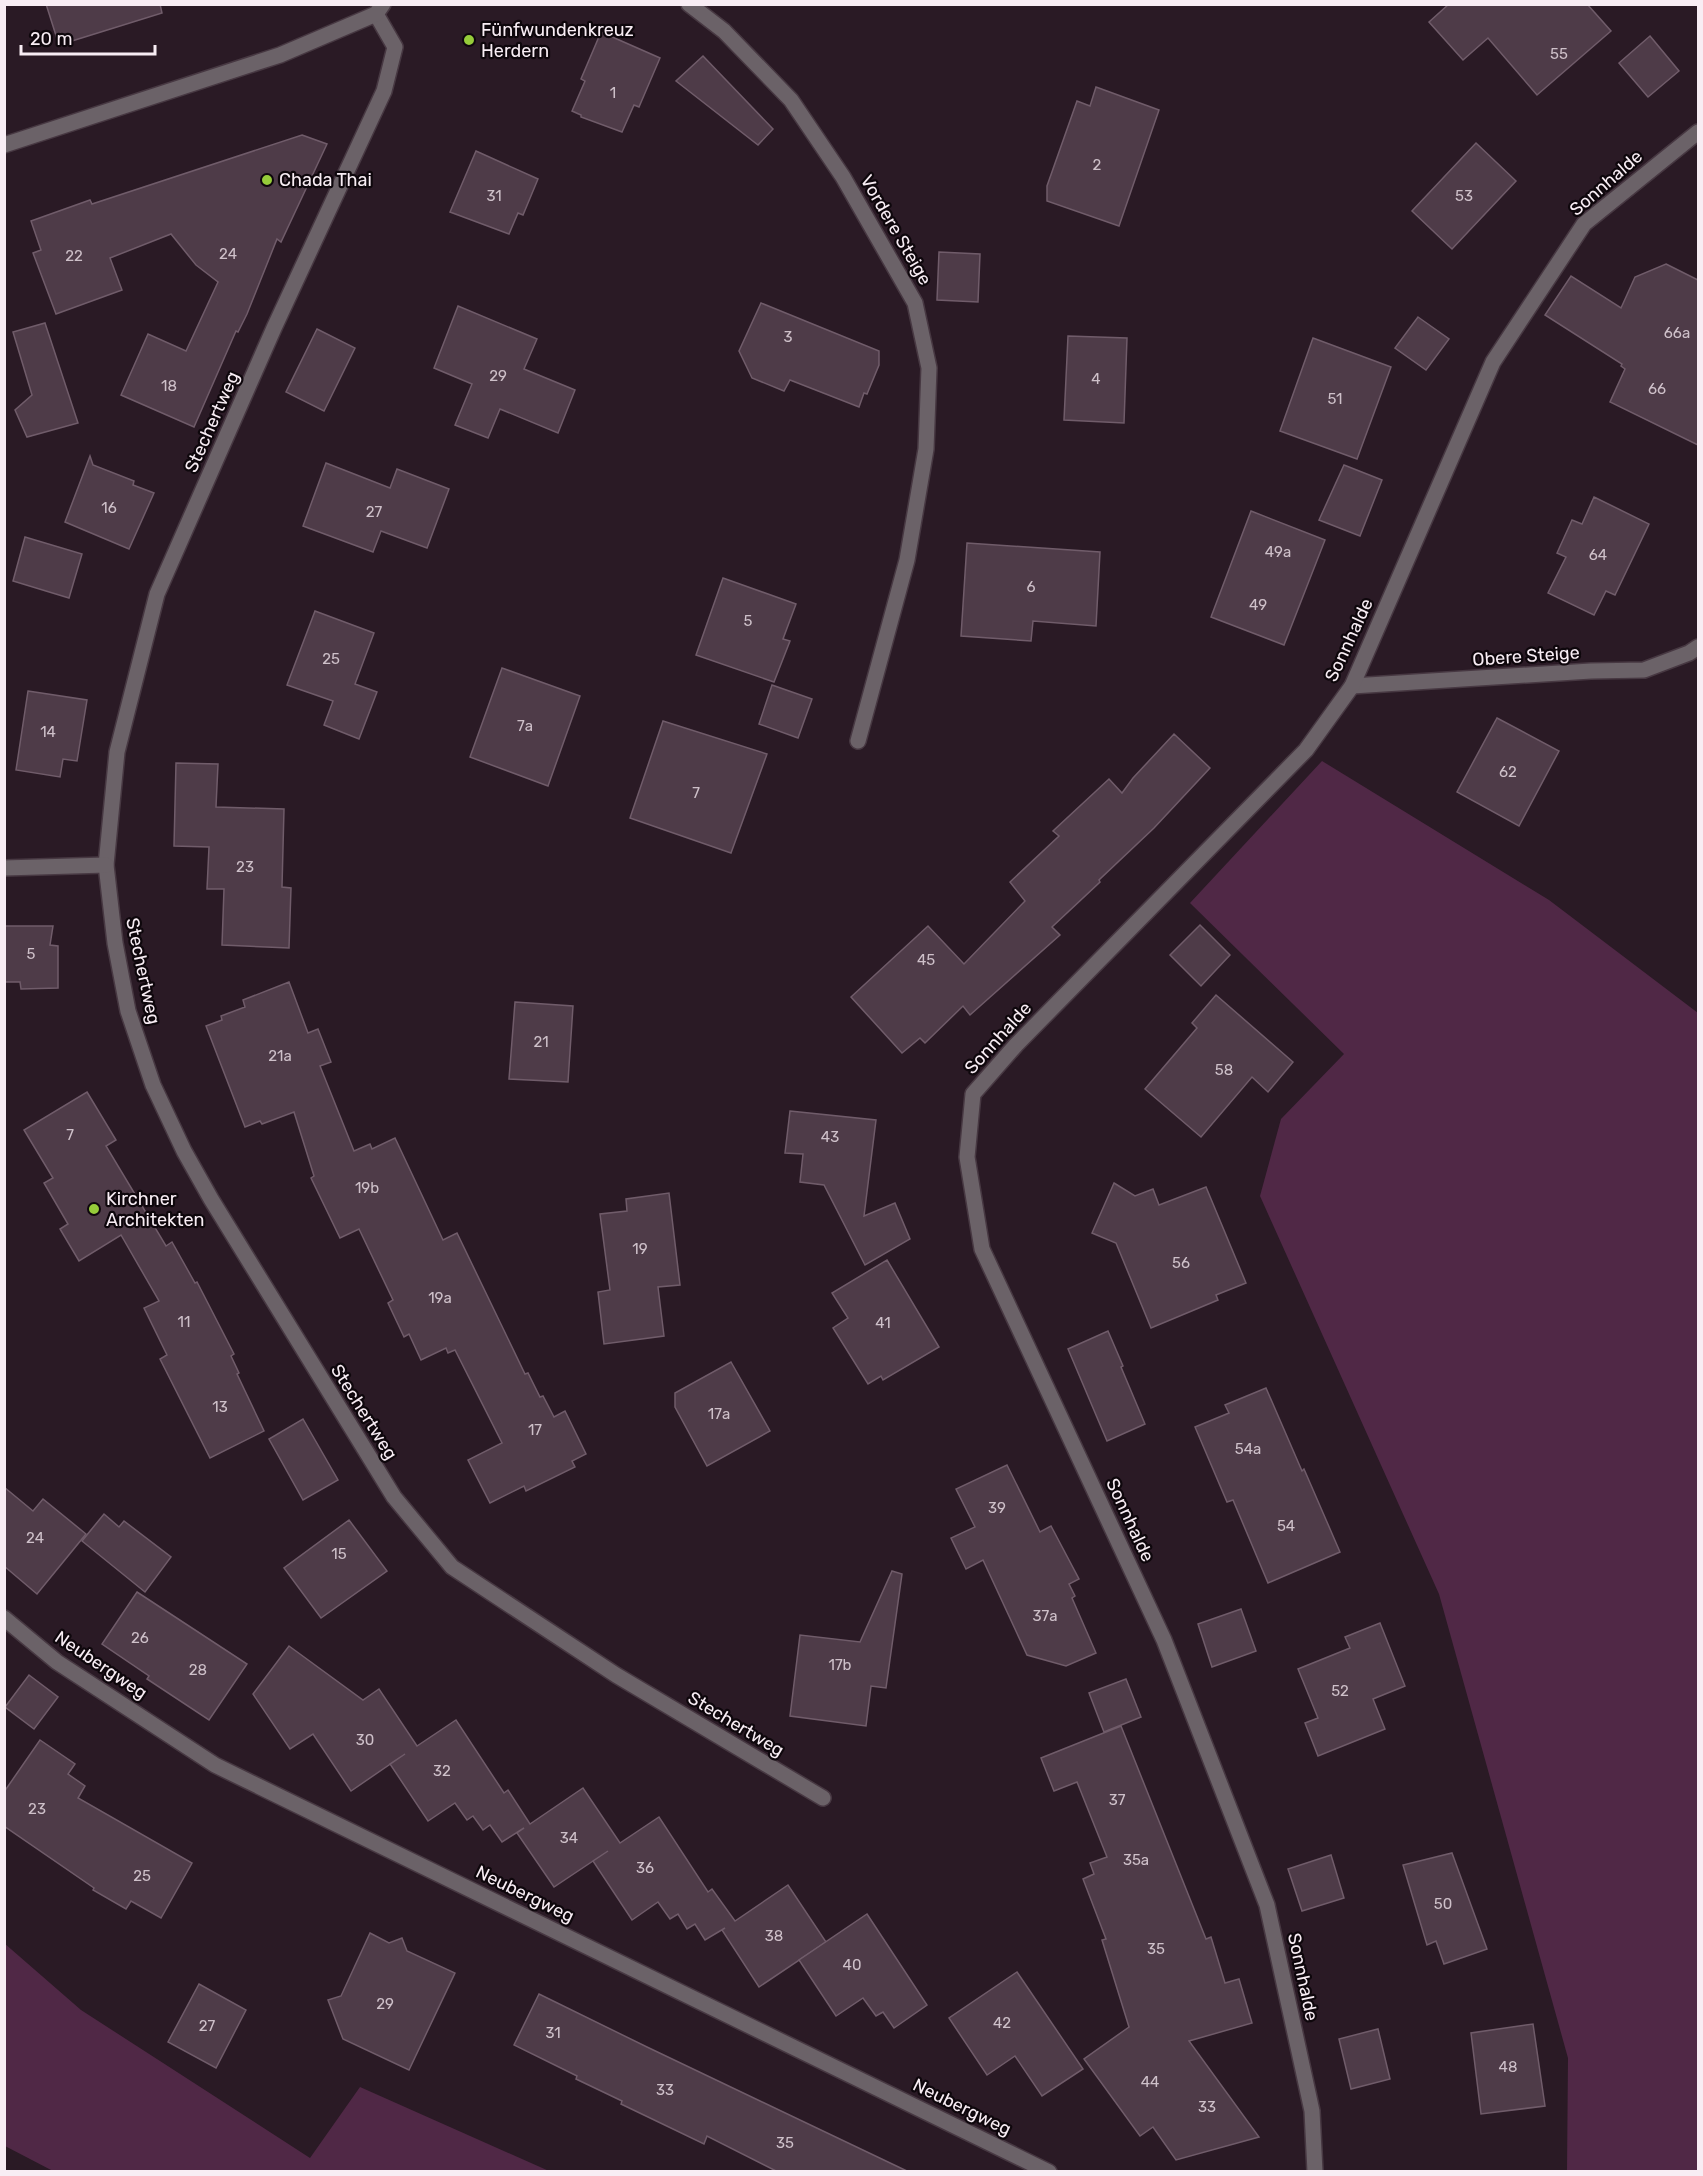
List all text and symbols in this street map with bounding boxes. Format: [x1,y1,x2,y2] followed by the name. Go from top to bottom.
[21,18,154,56] scale bar
[481,19,634,62] place label: Fünfwundenkreuz Herdern
[30,28,72,50] text: 20 m
[462,33,476,47] marker: Fünfwundenkreuz Herdern
[1550,45,1568,63] house number: 55
[610,84,616,102] house number: 1
[1565,145,1647,221] street label: Sonnhalde
[1093,156,1102,174] house number: 2
[279,169,372,191] place label: Chada Thai
[856,171,936,289] street label: Vordere Steige
[260,173,274,187] marker: Chada Thai
[486,187,502,205] house number: 31
[1455,187,1473,205] house number: 53
[219,245,237,263] house number: 24
[65,247,83,265] house number: 22
[1664,324,1690,342] house number: 66a
[783,328,793,346] house number: 3
[489,367,507,385] house number: 29
[180,368,244,476] street label: Stechertweg
[1091,370,1101,388] house number: 4
[161,377,177,395] house number: 18
[1648,380,1666,398] house number: 66
[1327,390,1343,408] house number: 51
[101,499,117,517] house number: 16
[366,503,383,521] house number: 27
[1265,543,1291,561] house number: 49a
[1589,546,1607,564] house number: 64
[1026,578,1036,596] house number: 6
[1320,595,1378,685] street label: Sonnhalde
[1249,596,1267,614] house number: 49
[744,612,753,630] house number: 5
[1472,641,1580,671] street label: Obere Steige
[322,650,340,668] house number: 25
[517,717,533,735] house number: 7a
[40,723,56,741] house number: 14
[1499,763,1517,781] house number: 62
[692,784,700,802] house number: 7
[236,858,254,876] house number: 23
[121,916,165,1026] street label: Stechertweg
[27,945,36,963] house number: 5
[917,951,935,969] house number: 45
[960,997,1036,1079] street label: Sonnhalde
[533,1033,549,1051] house number: 21
[268,1047,292,1065] house number: 21a
[1215,1061,1233,1079] house number: 58
[66,1126,74,1144] house number: 7
[821,1128,839,1146] house number: 43
[355,1179,379,1197] house number: 19b
[106,1188,204,1231] place label: Kirchner Architekten
[87,1202,101,1216] marker: Kirchner Architekten
[632,1240,648,1258] house number: 19
[1172,1254,1190,1272] house number: 56
[428,1289,452,1307] house number: 19a
[178,1313,190,1331] house number: 11
[875,1314,891,1332] house number: 41
[326,1360,402,1464] street label: Stechertweg
[212,1398,228,1416] house number: 13
[708,1405,730,1423] house number: 17a
[528,1421,542,1439] house number: 17
[1235,1440,1261,1458] house number: 54a
[1101,1475,1159,1565] street label: Sonnhalde
[988,1499,1006,1517] house number: 39
[1277,1517,1295,1535] house number: 54
[26,1529,44,1547] house number: 24
[331,1545,347,1563] house number: 15
[1033,1607,1058,1625] house number: 37a
[51,1626,151,1704] street label: Neubergweg
[131,1629,149,1647] house number: 26
[828,1656,852,1674] house number: 17b
[189,1661,207,1679] house number: 28
[1331,1682,1349,1700] house number: 52
[684,1687,788,1761] street label: Stechertweg
[356,1731,374,1749] house number: 30
[433,1762,451,1780] house number: 32
[1109,1791,1126,1809] house number: 37
[28,1800,46,1818] house number: 23
[560,1829,578,1847] house number: 34
[1123,1851,1149,1869] house number: 35a
[636,1859,654,1877] house number: 36
[472,1861,578,1927] street label: Neubergweg
[133,1867,151,1885] house number: 25
[1434,1895,1452,1913] house number: 50
[765,1927,783,1945] house number: 38
[1283,1931,1323,2023] street label: Sonnhalde
[1147,1940,1165,1958] house number: 35
[843,1956,861,1974] house number: 40
[376,1995,394,2013] house number: 29
[993,2014,1011,2032] house number: 42
[199,2017,216,2035] house number: 27
[545,2024,561,2042] house number: 31
[1499,2058,1517,2076] house number: 48
[1141,2073,1159,2091] house number: 44
[909,2074,1015,2140] street label: Neubergweg
[656,2081,674,2099] house number: 33
[1198,2098,1216,2116] house number: 33
[776,2134,794,2152] house number: 35

